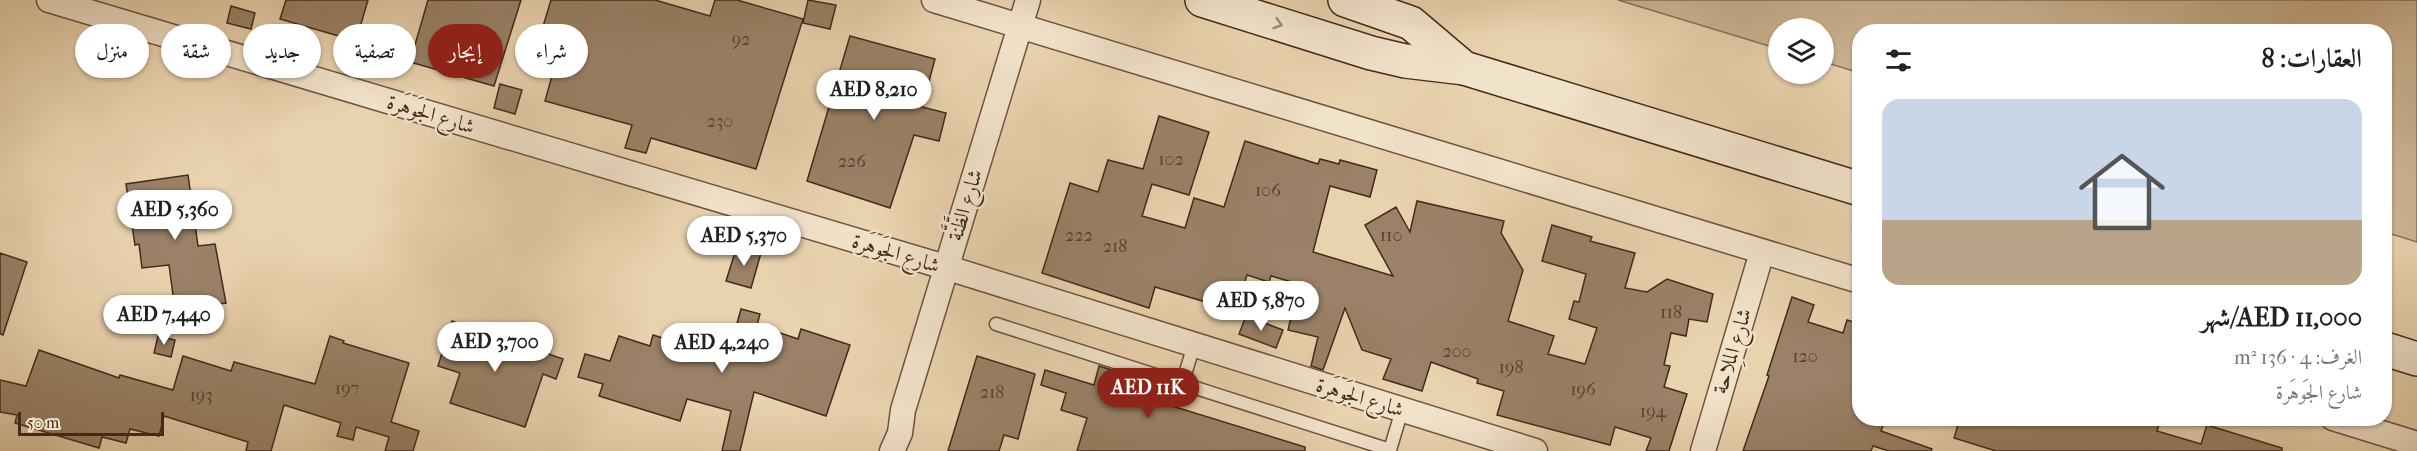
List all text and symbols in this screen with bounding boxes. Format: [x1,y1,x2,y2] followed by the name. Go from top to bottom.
[1272,16,1283,29] one-way arrow
[1768,18,1834,84] map controls
[1768,18,1834,84] button: layers
[75,24,149,78] chip: منزل
[161,24,231,78] chip: شقة
[243,24,321,78] chip: جديد
[333,24,416,78] chip: تصفية
[428,24,503,78] chip: إيجار
[515,24,588,78] chip: شراء
[732,29,750,50] house number: 92
[2261,43,2362,74] text: العقارات: 8
[1882,44,1915,77] icon: filters
[805,70,943,121] pin: AED 8,210
[830,78,918,101] text: AED 8,210
[382,86,479,144] street label: شارع الجَوهَرة
[707,111,733,132] house number: 230
[2068,138,2176,246] icon: home
[1158,149,1184,170] house number: 102
[838,151,866,172] house number: 226
[937,164,993,246] street label: شارع الظَّنَّة
[1255,180,1281,201] house number: 106
[106,190,244,241] pin: AED 5,360
[131,198,219,221] text: AED 5,360
[675,216,813,267] pin: AED 5,370
[701,224,787,247] text: AED 5,370
[847,225,944,283] street label: شارع الجَوهَرة
[1065,225,1093,246] house number: 222
[1380,225,1402,246] house number: 110
[1103,236,1127,257] house number: 218
[1192,281,1330,332] pin: AED 5,870
[1217,289,1305,312] text: AED 5,870
[95,295,233,346] pin: AED 7,440
[1660,302,1682,323] house number: 118
[2201,302,2362,333] text: AED 11,000/شهر
[117,303,211,326] text: AED 7,440
[1708,305,1762,398] street label: شارع المِلاحة
[426,322,564,373] pin: AED 3,700
[653,323,791,374] pin: AED 4,240
[451,330,539,353] text: AED 3,700
[675,331,769,354] text: AED 4,240
[1442,341,1472,362] house number: 200
[1792,346,1818,367] house number: 120
[2234,346,2362,369] text: الغرف: 4 · 136 m²
[1499,357,1523,378] house number: 198
[1093,368,1203,419] pin: AED 11K
[1311,369,1408,427] street label: شارع الجَوهَرة
[1111,376,1185,399] text: AED 11K
[335,378,360,399] house number: 197
[1570,379,1596,400] house number: 196
[2276,381,2362,404] text: شارع الجَوهَرة
[980,382,1004,403] house number: 218
[189,385,213,406] house number: 193
[1640,401,1667,422] house number: 194
[18,409,164,436] scale bar
[27,413,59,432] text: 50 m

